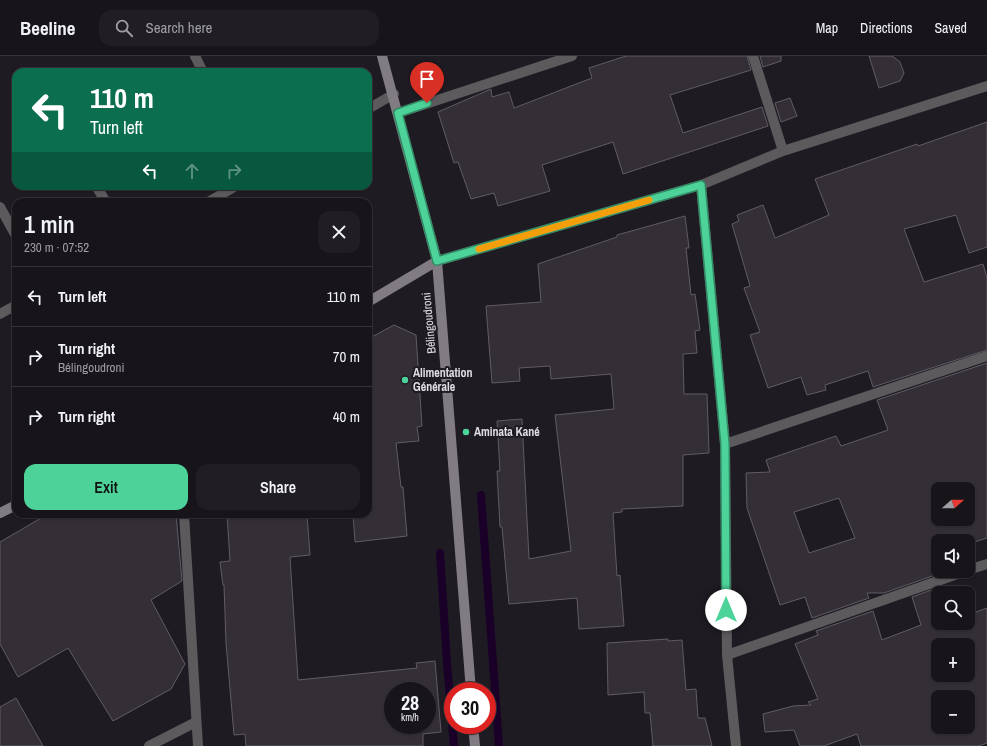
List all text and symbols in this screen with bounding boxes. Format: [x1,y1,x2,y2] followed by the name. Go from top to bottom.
[99,10,379,46] search box
[20,15,75,41] text: Beeline
[113,17,135,39] icon: search
[145,17,212,38] text: Search here
[816,19,838,37] text: Map
[860,19,912,37] text: Directions
[934,19,967,37] text: Saved
[410,62,444,103] pin
[416,68,438,90] icon: arrive
[90,79,154,117] text: 110 m
[24,84,76,136] icon: left
[90,115,143,140] text: Turn left
[139,160,161,182] icon: left
[181,160,203,182] icon: ahead
[223,160,245,182] icon: right
[24,208,75,240] text: 1 min
[318,211,360,253] button: close
[24,239,89,256] text: 230 m · 07:52
[24,286,46,308] icon: left
[58,286,106,307] text: Turn left
[327,286,360,307] text: 110 m
[418,292,440,354] street label: Bélingoudroni
[58,338,115,359] text: Turn right
[24,346,46,368] icon: right
[333,346,360,367] text: 70 m
[58,359,124,376] text: Bélingoudroni
[413,365,473,395] place label: Alimentation Générale
[400,375,410,385] marker: Alimentation Générale
[24,406,46,428] icon: right
[58,406,115,427] text: Turn right
[333,406,360,427] text: 40 m
[474,424,540,440] place label: Aminata Kané
[461,427,471,437] marker: Aminata Kané
[24,464,188,510] button: Exit
[196,464,360,510] button: Share
[931,482,975,526] north arrow
[931,482,975,734] map controls
[931,534,975,578] button: sound
[931,586,975,630] button: search
[705,589,747,631] position arrow
[931,638,975,682] button: +
[444,682,496,734] speed limit sign: 30
[401,689,419,716] text: 28
[931,690,975,734] button: −
[401,711,419,724] text: km/h

